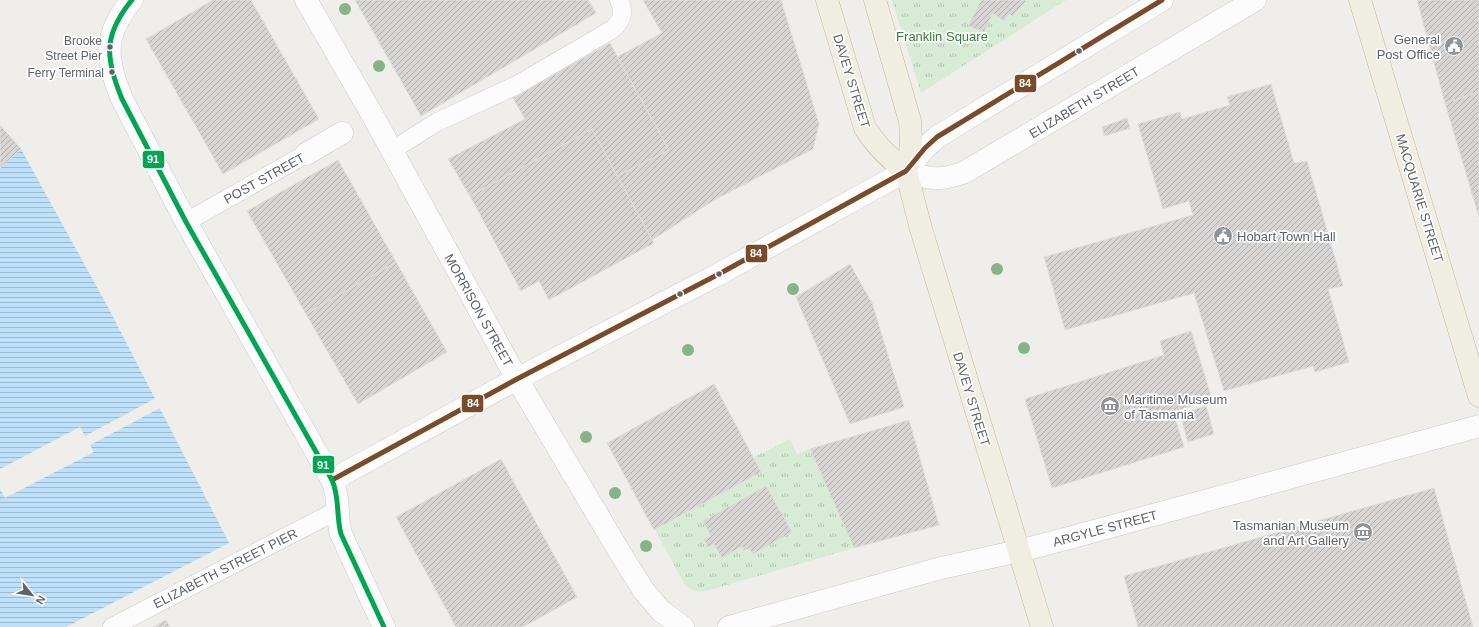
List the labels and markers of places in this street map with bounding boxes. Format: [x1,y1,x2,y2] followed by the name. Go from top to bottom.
[1377,32,1440,62] place label: General Post Office
[45,34,102,63] place label: Brooke Street Pier
[1443,35,1465,57] public building icon: General Post Office
[105,42,115,52] marker: Brooke Street Pier
[1074,46,1084,56] unlabelled marker
[28,66,104,80] place label: Ferry Terminal
[107,67,117,77] marker: Ferry Terminal
[1212,225,1234,247] public building icon: Hobart Town Hall
[1237,229,1336,244] place label: Hobart Town Hall
[714,269,724,279] unlabelled marker
[675,289,685,299] unlabelled marker
[1124,392,1227,422] place label: Maritime Museum of Tasmania
[1099,395,1121,417] museum icon: Maritime Museum of Tasmania
[1233,518,1349,548] place label: Tasmanian Museum and Art Gallery
[1352,521,1374,543] museum icon: Tasmanian Museum and Art Gallery

